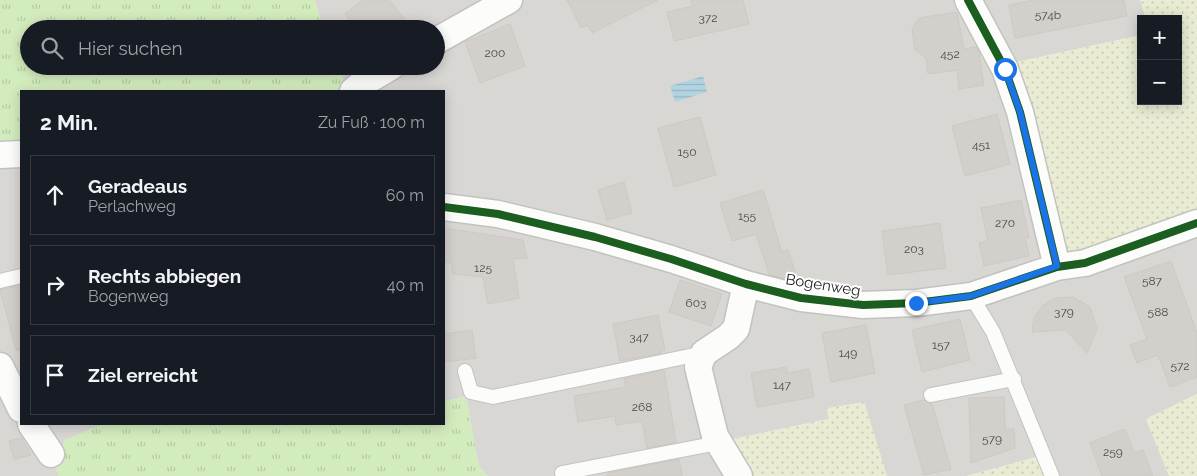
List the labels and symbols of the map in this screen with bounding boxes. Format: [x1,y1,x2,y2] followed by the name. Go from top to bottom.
[1035,8,1061,22] house number: 574b
[698,11,718,25] house number: 372
[485,46,505,60] house number: 200
[940,47,960,61] house number: 452
[994,58,1017,81] route start
[972,138,990,152] house number: 451
[677,145,697,159] house number: 150
[738,209,757,223] house number: 155
[995,216,1015,230] house number: 270
[904,242,924,256] house number: 203
[474,261,492,275] house number: 125
[784,270,862,300] street label: Bogenweg
[1142,274,1163,288] house number: 587
[905,292,928,315] route end
[686,296,707,310] house number: 603
[1054,305,1074,319] house number: 379
[1148,305,1168,319] house number: 588
[629,330,649,344] house number: 347
[932,338,951,352] house number: 157
[839,346,857,360] house number: 149
[1170,359,1190,373] house number: 572
[773,378,792,392] house number: 147
[632,400,652,414] house number: 268
[982,432,1002,446] house number: 579
[1103,445,1123,459] house number: 259

